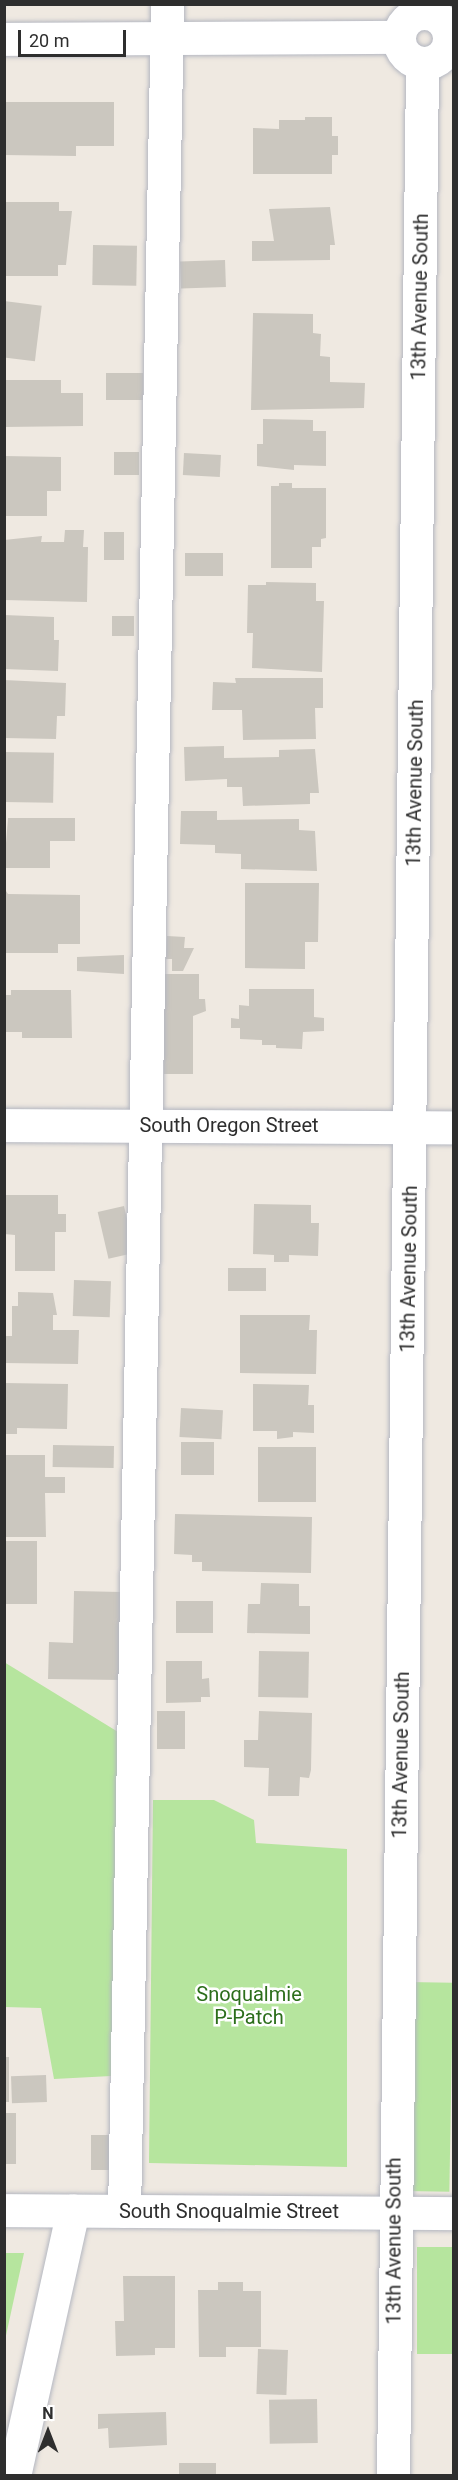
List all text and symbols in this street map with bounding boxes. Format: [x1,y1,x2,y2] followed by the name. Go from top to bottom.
[21,18,129,56] scale bar
[29,30,69,51] text: 20 m
[407,213,433,381] street label: 13th Avenue South
[402,699,428,867] street label: 13th Avenue South
[139,1113,319,1137] street label: South Oregon Street
[396,1185,422,1353] street label: 13th Avenue South
[388,1671,414,1839] street label: 13th Avenue South
[196,1982,302,2029] park label: Snoqualmie P-Patch
[382,2157,406,2325] street label: 13th Avenue South
[119,2199,339,2223] street label: South Snoqualmie Street
[18,2402,78,2462] north arrow
[42,2404,54,2423] text: N

